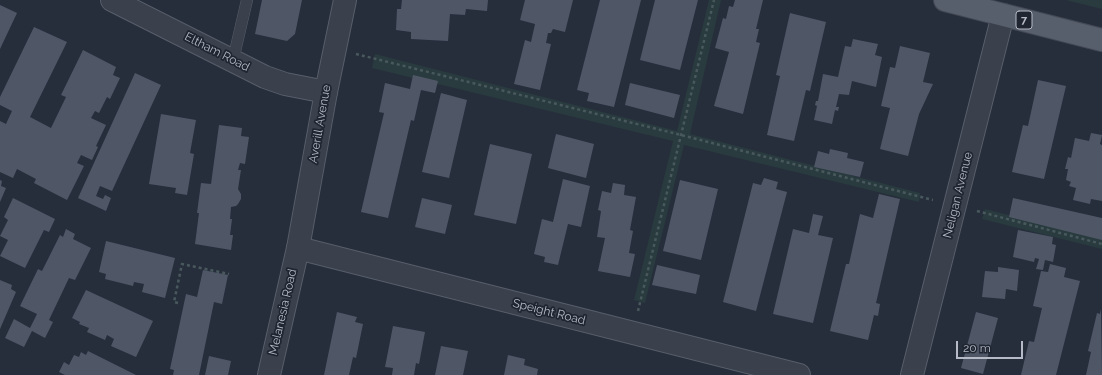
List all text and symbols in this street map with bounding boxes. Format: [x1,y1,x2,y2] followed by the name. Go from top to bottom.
[1016,11,1032,29] road number: 7
[182,29,252,75] street label: Eltham Road
[306,84,334,164] street label: Averill Avenue
[940,150,976,240] street label: Neligan Avenue
[266,267,300,357] street label: Melanesia Road
[511,296,587,328] street label: Speight Road
[958,333,1025,359] scale bar
[963,341,991,355] text: 20 m

